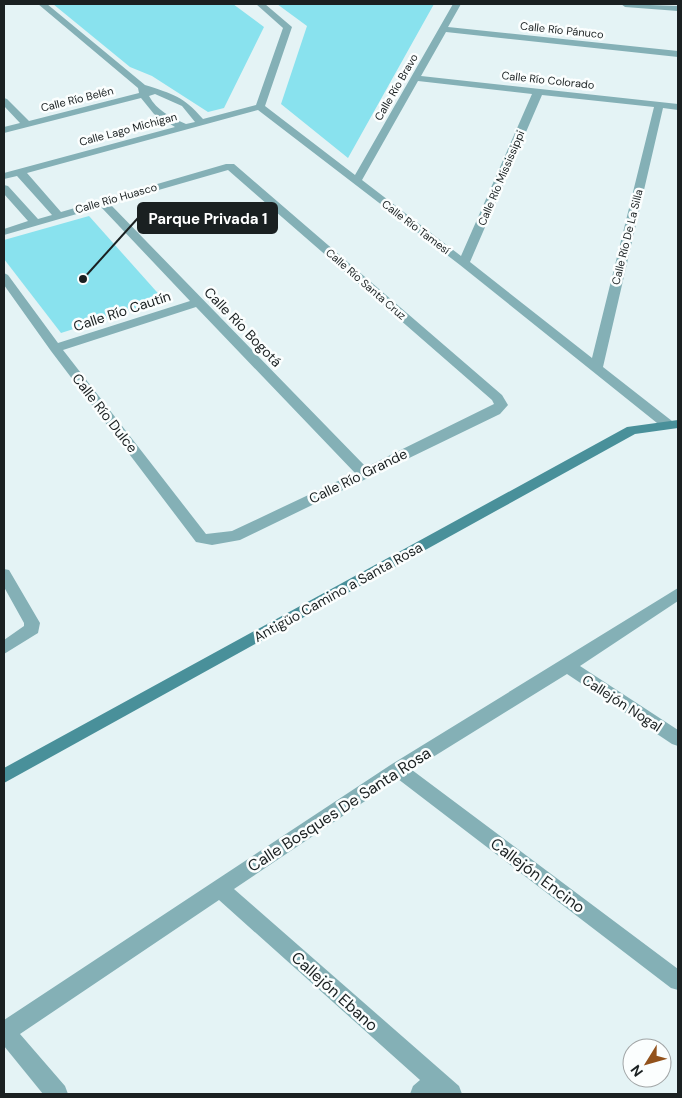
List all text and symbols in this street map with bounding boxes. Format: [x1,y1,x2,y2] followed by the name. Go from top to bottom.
[520,19,604,41] street label: Calle Río Pánuco
[371,51,421,123] street label: Calle Río Bravo
[501,68,595,92] street label: Calle Río Colorado
[39,83,115,115] street label: Calle Río Belén
[78,109,178,149] street label: Calle Lago Michigan
[475,128,527,228] street label: Calle Río Mississippi
[73,180,159,216] street label: Calle Río Huasco
[608,188,646,286] street label: Calle Río De La Silla
[379,197,453,258] street label: Calle Río Tamesí
[138,203,277,233] callout: Parque Privada 1
[148,209,268,229] text: Parque Privada 1
[323,245,409,323] street label: Calle Río Santa Cruz
[200,283,286,371] street label: Calle Río Bogotá
[71,287,173,335] street label: Calle Río Cautín
[68,370,142,456] street label: Calle Río Dulce
[306,444,410,508] street label: Calle Río Grande
[250,538,426,646] street label: Antigüo Camino a Santa Rosa
[579,671,665,735] street label: Callejón Nogal
[244,742,435,877] street label: Calle Bosques De Santa Rosa
[486,833,589,918] street label: Callejón Encino
[287,947,382,1036] street label: Callejón Ebano
[622,1038,672,1088] north arrow
[626,1061,647,1080] text: N

